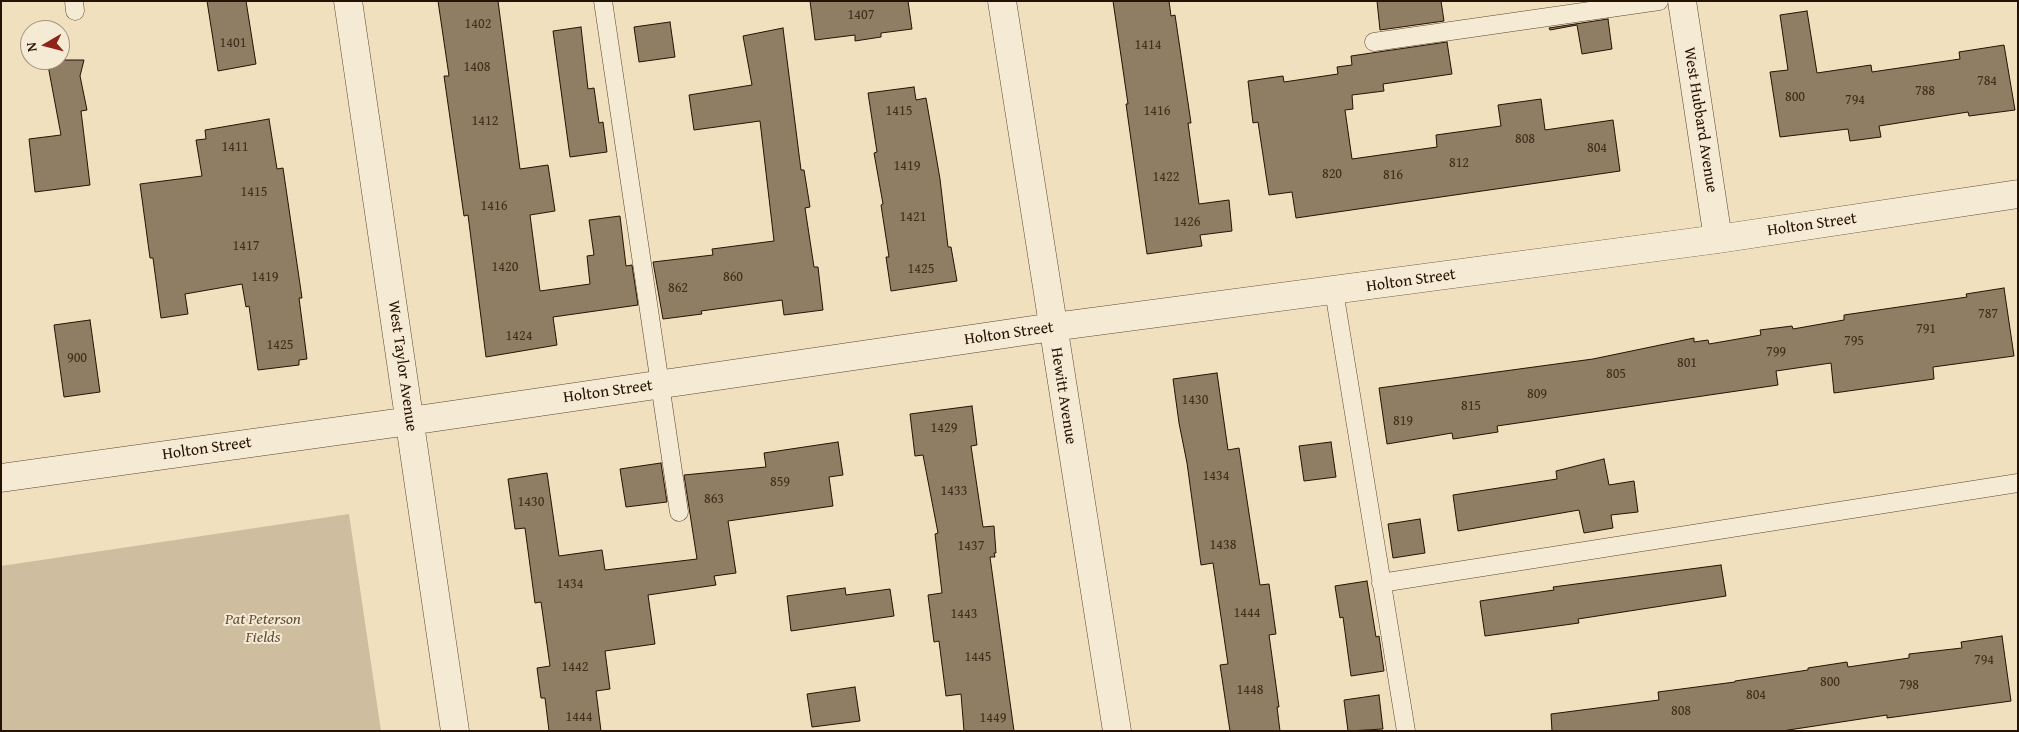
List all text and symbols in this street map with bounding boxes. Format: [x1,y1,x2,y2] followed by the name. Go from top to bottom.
[848,7,874,23] house number: 1407
[465,16,491,32] house number: 1402
[20,20,70,70] north arrow
[220,35,246,51] house number: 1401
[1135,37,1161,53] house number: 1414
[21,41,42,53] text: N
[1679,46,1721,194] street label: West Hubbard Avenue
[464,59,490,75] house number: 1408
[1977,73,1997,89] house number: 784
[1915,83,1935,99] house number: 788
[1785,89,1805,105] house number: 800
[1845,92,1865,108] house number: 794
[886,103,912,119] house number: 1415
[1144,103,1170,119] house number: 1416
[472,113,498,129] house number: 1412
[1515,131,1535,147] house number: 808
[222,139,248,155] house number: 1411
[1587,140,1607,156] house number: 804
[1449,155,1469,171] house number: 812
[894,158,920,174] house number: 1419
[1322,166,1342,182] house number: 820
[1383,167,1403,183] house number: 816
[1153,169,1179,185] house number: 1422
[241,184,267,200] house number: 1415
[481,198,507,214] house number: 1416
[900,209,926,225] house number: 1421
[1766,209,1858,241] street label: Holton Street
[1174,214,1200,230] house number: 1426
[233,238,259,254] house number: 1417
[492,259,518,275] house number: 1420
[908,261,934,277] house number: 1425
[1365,265,1457,297] street label: Holton Street
[252,269,278,285] house number: 1419
[723,269,743,285] house number: 860
[668,280,688,296] house number: 862
[383,299,421,433] street label: West Taylor Avenue
[1978,306,1998,322] house number: 787
[963,318,1055,350] street label: Holton Street
[1916,321,1936,337] house number: 791
[506,328,532,344] house number: 1424
[1844,333,1864,349] house number: 795
[267,337,293,353] house number: 1425
[1766,344,1786,360] house number: 799
[1046,346,1080,446] street label: Hewitt Avenue
[67,350,87,366] house number: 900
[1677,355,1697,371] house number: 801
[1606,366,1626,382] house number: 805
[562,376,654,408] street label: Holton Street
[1527,386,1547,402] house number: 809
[1182,392,1208,408] house number: 1430
[1461,398,1481,414] house number: 815
[1393,413,1413,429] house number: 819
[931,420,957,436] house number: 1429
[161,433,253,465] street label: Holton Street
[1203,468,1229,484] house number: 1434
[770,474,790,490] house number: 859
[941,483,967,499] house number: 1433
[704,491,724,507] house number: 863
[518,494,544,510] house number: 1430
[1210,537,1236,553] house number: 1438
[958,538,984,554] house number: 1437
[557,576,583,592] house number: 1434
[1234,605,1260,621] house number: 1444
[951,606,977,622] house number: 1443
[225,610,301,648] park label: Pat Peterson Fields
[965,649,991,665] house number: 1445
[1974,652,1994,668] house number: 794
[562,659,588,675] house number: 1442
[1820,674,1840,690] house number: 800
[1899,677,1919,693] house number: 798
[1237,682,1263,698] house number: 1448
[1746,687,1766,703] house number: 804
[1671,703,1691,719] house number: 808
[566,709,592,725] house number: 1444
[980,710,1006,726] house number: 1449

